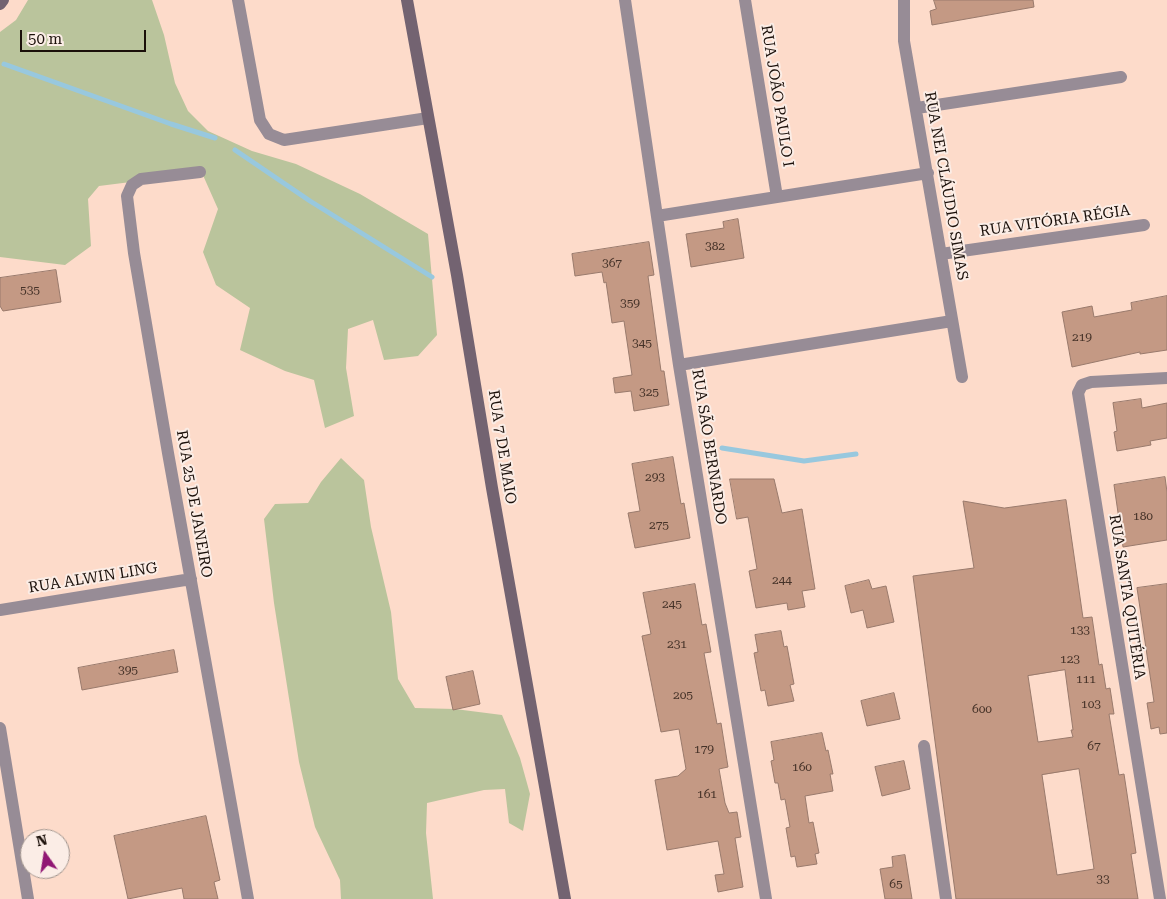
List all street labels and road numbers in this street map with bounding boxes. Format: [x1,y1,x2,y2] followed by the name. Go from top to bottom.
[757,24,797,168] street label: RUA JOÃO PAULO I
[921,90,971,282] street label: RUA NEI CLÁUDIO SIMAS
[979,202,1131,240] street label: RUA VITÓRIA RÉGIA
[688,368,730,526] street label: RUA SÃO BERNARDO
[484,389,520,505] street label: RUA 7 DE MAIO
[172,429,216,579] street label: RUA 25 DE JANEIRO
[1105,513,1149,681] street label: RUA SANTA QUITÉRIA
[27,559,159,597] street label: RUA ALWIN LING

